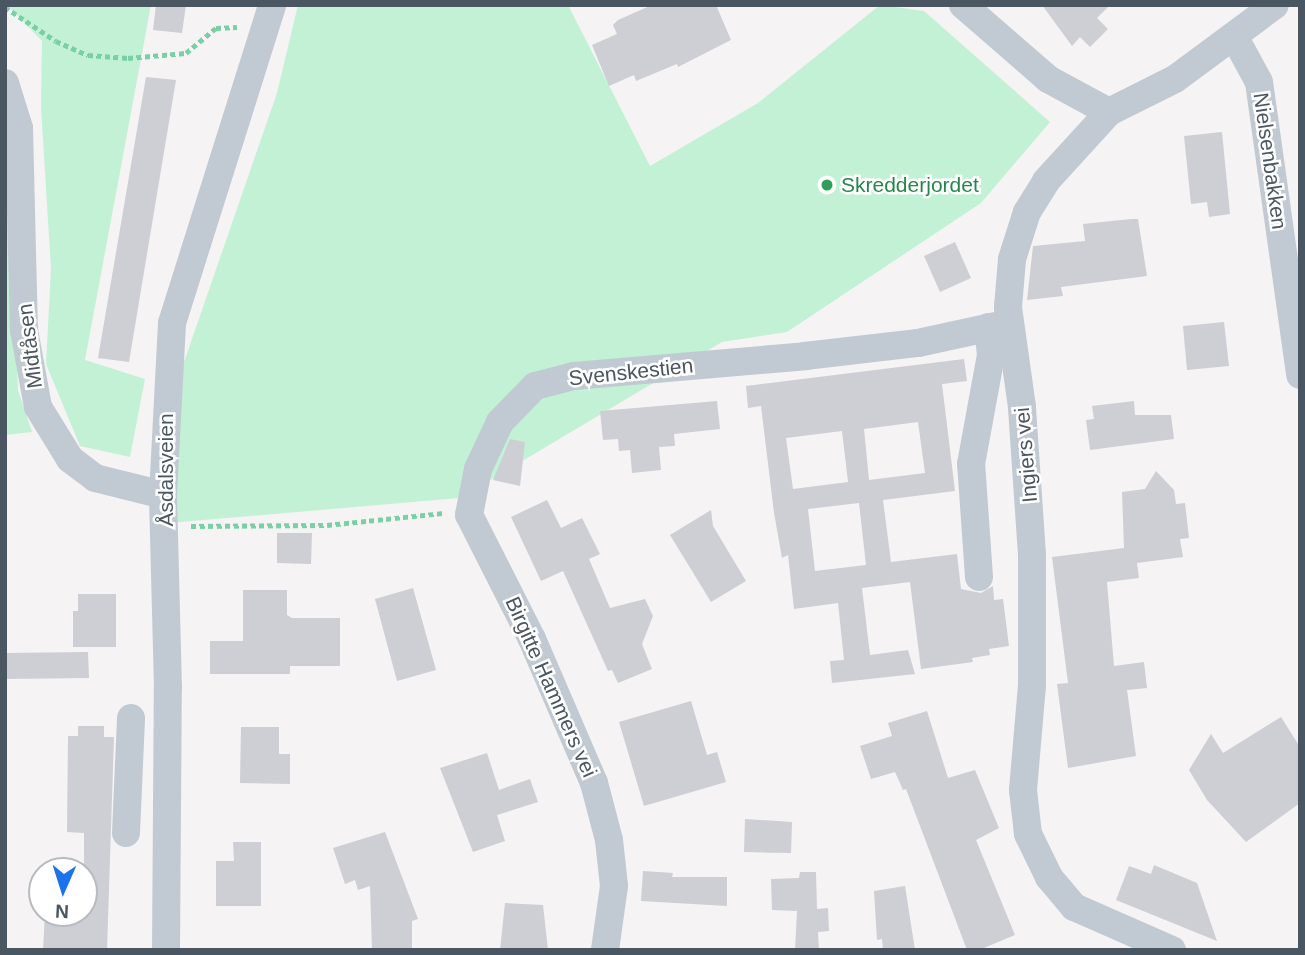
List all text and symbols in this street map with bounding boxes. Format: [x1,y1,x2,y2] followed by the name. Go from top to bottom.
[1248,91,1292,231] street label: Nielsenbakken
[841,172,979,198] place label: Skredderjordet
[819,177,835,193] marker: Skredderjordet
[12,302,48,390] street label: Midtåsen
[568,353,694,391] street label: Svenskestien
[1009,406,1043,504] street label: Ingiers vei
[153,413,179,527] street label: Åsdalsveien
[500,593,602,781] street label: Birgitte Hammers vei
[28,857,98,927] north arrow
[55,901,69,922] text: N

